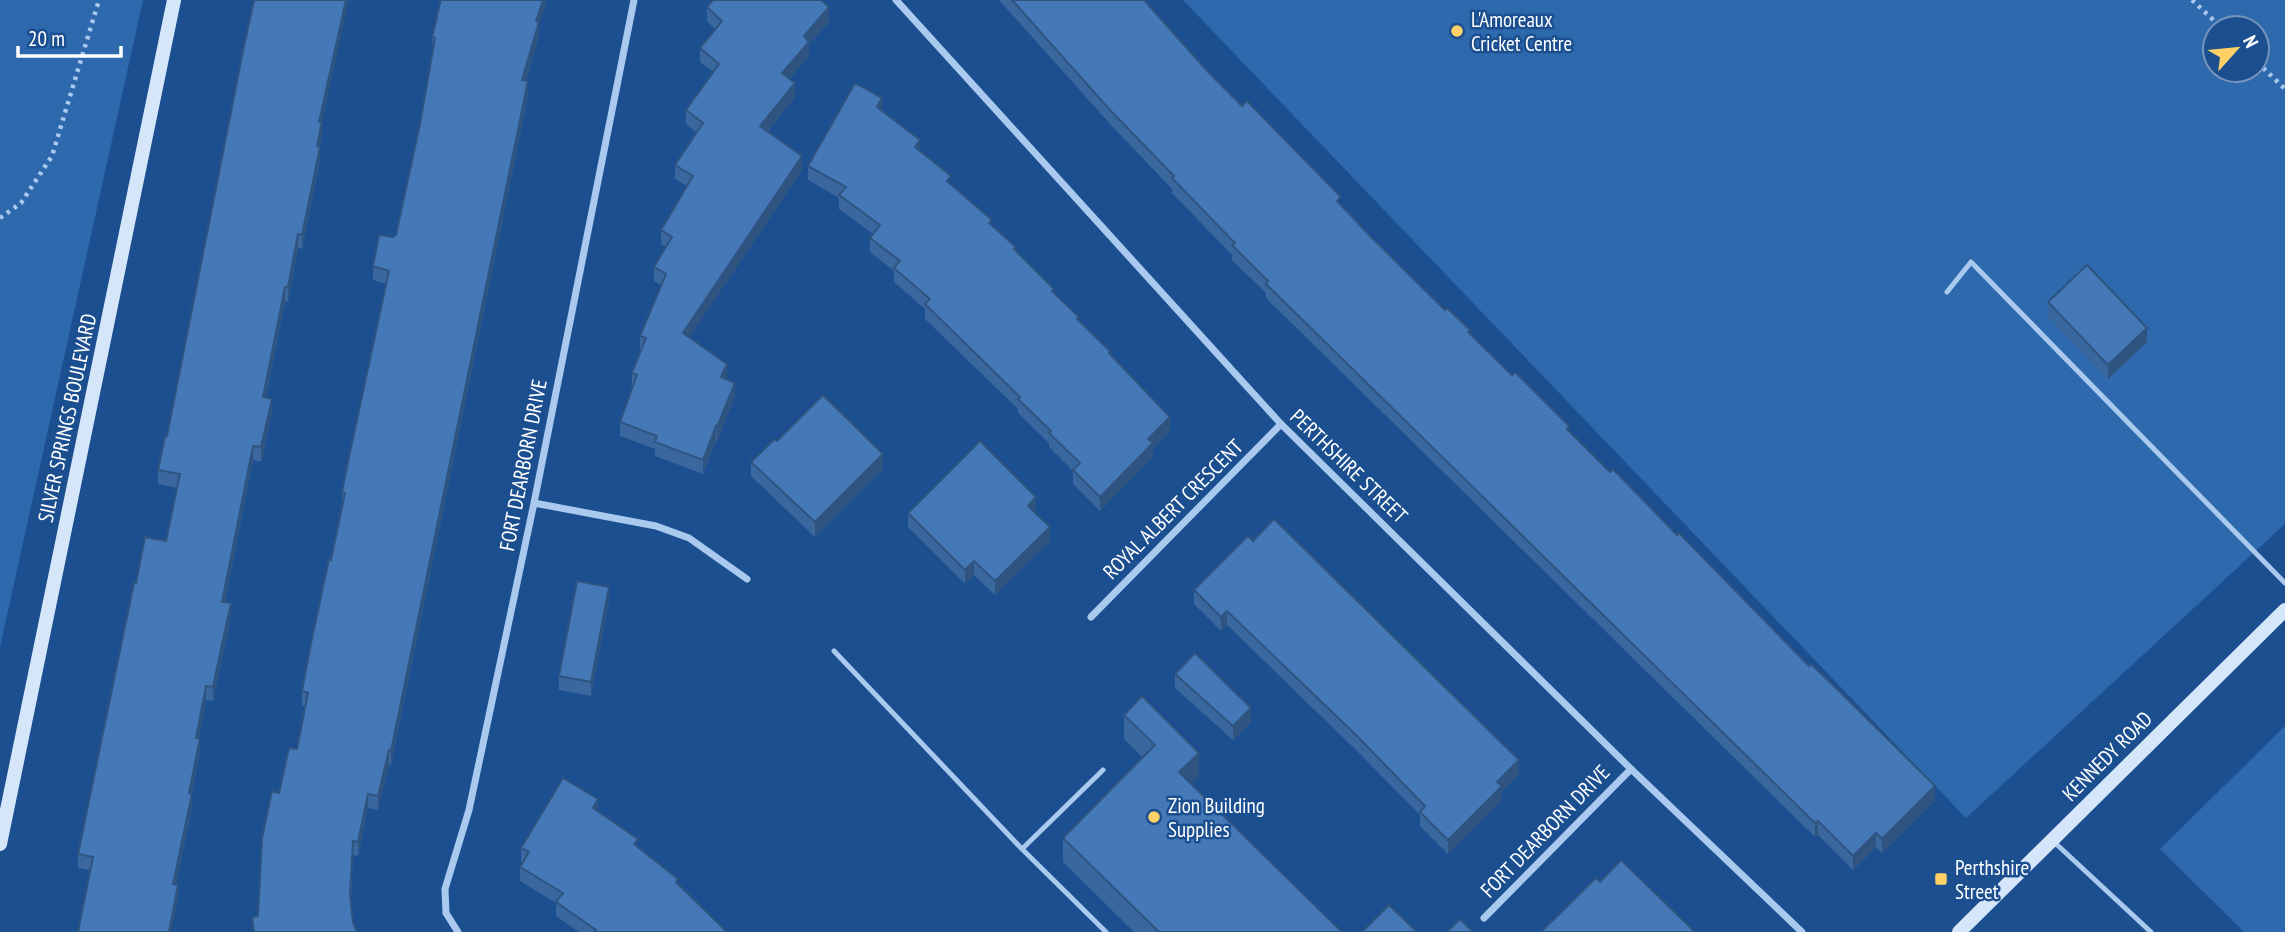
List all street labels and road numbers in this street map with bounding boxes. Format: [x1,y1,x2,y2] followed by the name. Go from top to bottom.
[32,311,102,525] street label: SILVER SPRINGS BOULEVARD
[493,377,553,553] street label: FORT DEARBORN DRIVE
[1285,403,1414,529] street label: PERTHSHIRE STREET
[1097,433,1249,585] street label: ROYAL ALBERT CRESCENT
[2056,705,2158,807] street label: KENNEDY ROAD
[1475,759,1615,903] street label: FORT DEARBORN DRIVE

